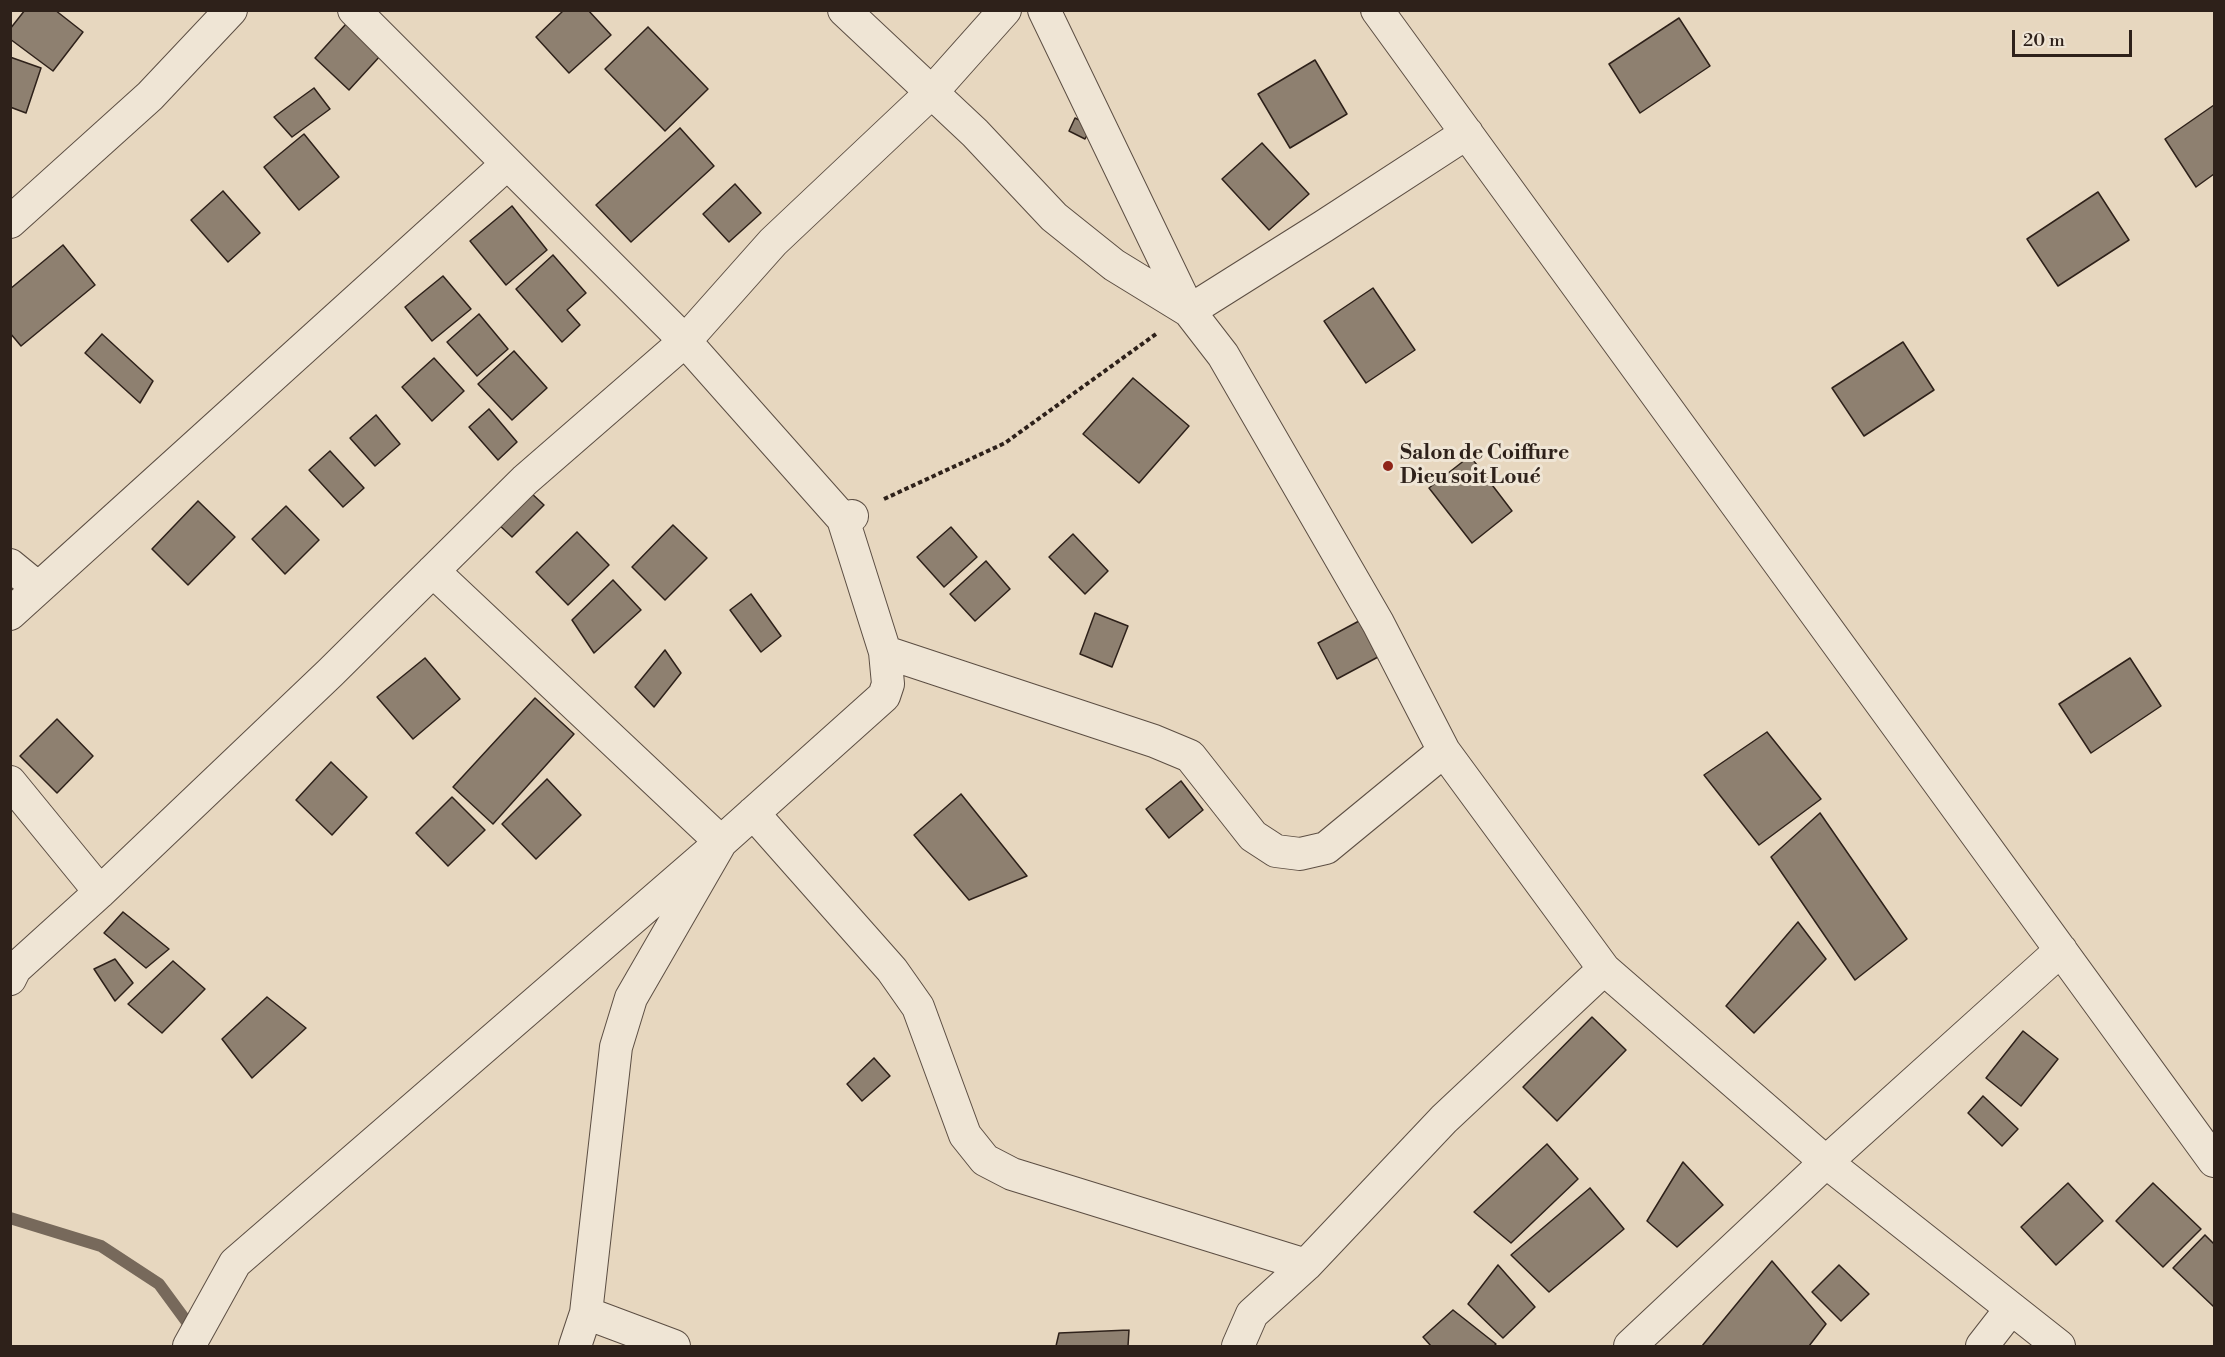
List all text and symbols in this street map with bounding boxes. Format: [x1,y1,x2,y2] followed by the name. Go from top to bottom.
[2015,18,2135,56] scale bar
[2023,29,2065,52] text: 20 m
[1400,441,1569,491] place label: Salon de Coiffure Dieu soit Loué
[1381,459,1395,473] marker: Salon de Coiffure Dieu soit Loué

